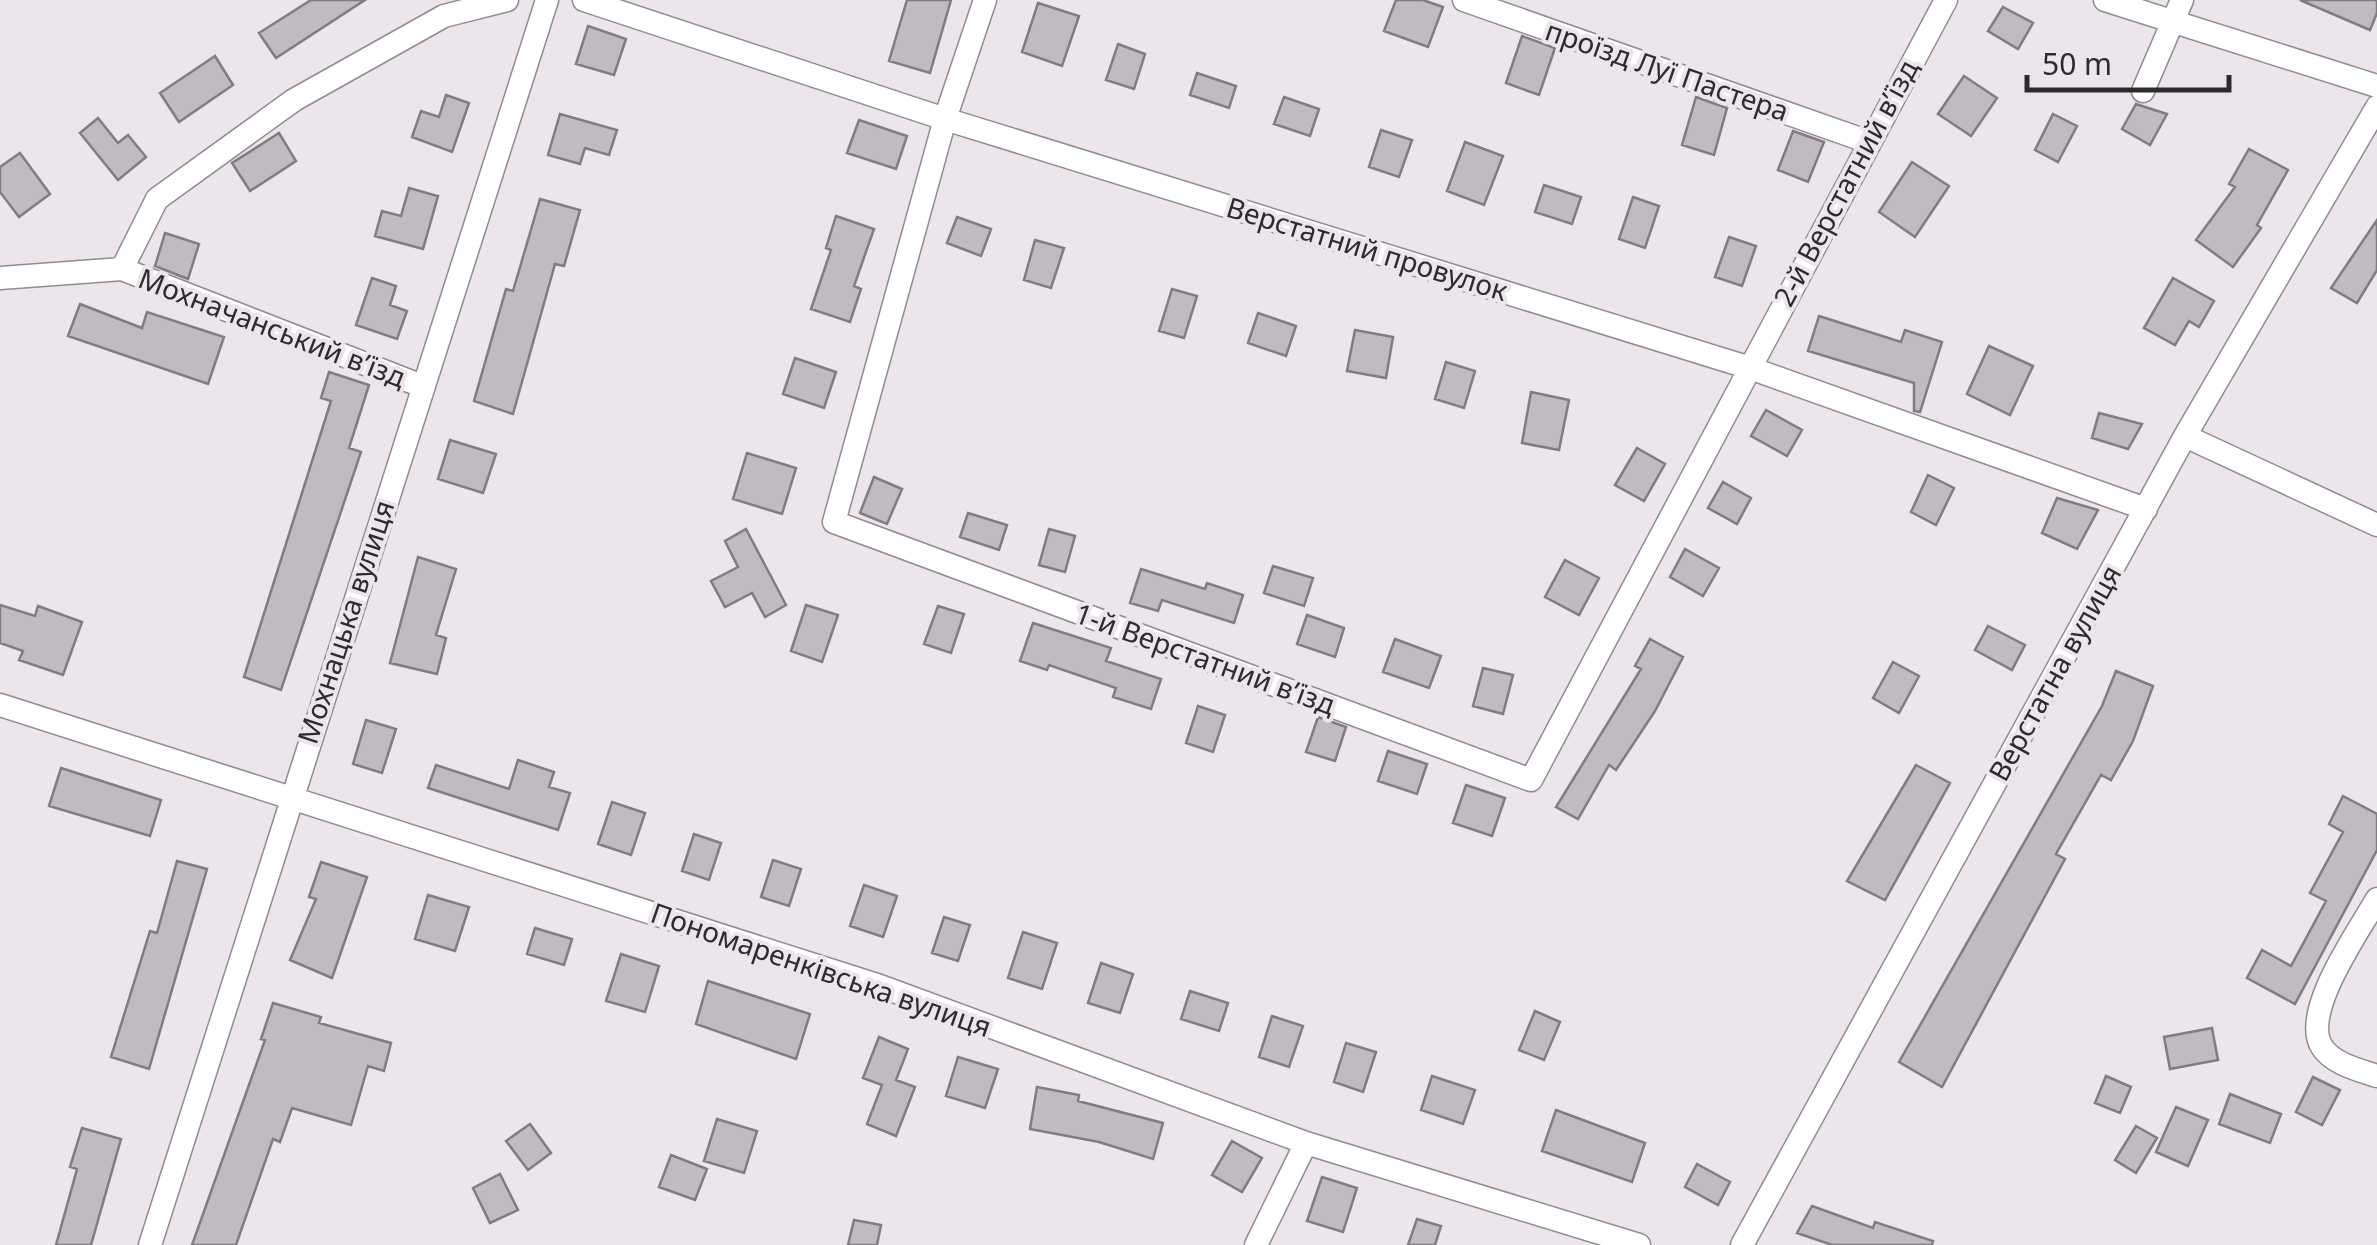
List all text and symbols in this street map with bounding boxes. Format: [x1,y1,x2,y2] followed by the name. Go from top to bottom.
[1541,11,1794,129] street label: проїзд Луї Пастера
[2027,30,2230,92] scale bar
[2042,43,2112,84] text: 50 m
[1764,53,1926,312] street label: 2-й Верстатний в’їзд
[1222,187,1513,309] street label: Верстатний провулок
[133,259,411,396] street label: Мохначанський в’їзд
[288,495,402,748] street label: Мохнацька вулиця
[1979,558,2129,787] street label: Верстатна вулиця
[1070,593,1341,723] street label: 1-й Верстатний в’їзд
[646,893,996,1045] street label: Пономаренківська вулиця

